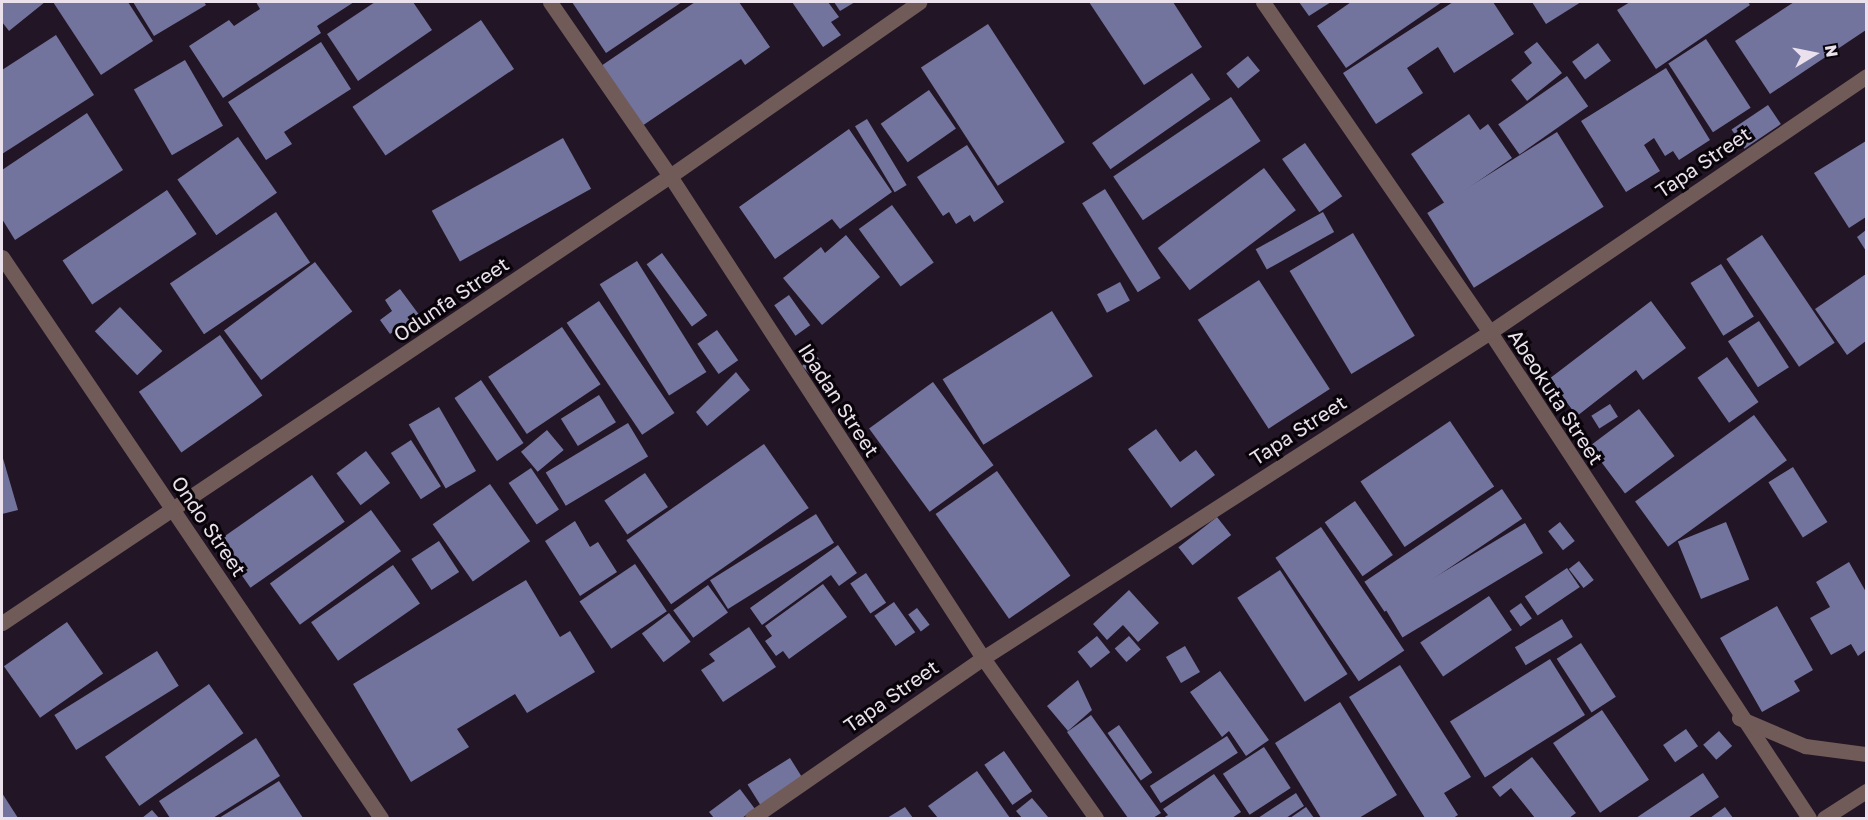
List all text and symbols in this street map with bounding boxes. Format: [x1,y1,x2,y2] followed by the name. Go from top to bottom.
[1784,24,1844,84] north arrow
[1821,43,1843,59] text: N
[1651,121,1755,203] street label: Tapa Street
[389,252,513,346] street label: Odunfa Street
[1503,325,1609,469] street label: Abeokuta Street
[794,339,884,461] street label: Ibadan Street
[1245,390,1351,470] street label: Tapa Street
[167,471,251,581] street label: Ondo Street
[839,655,943,737] street label: Tapa Street

